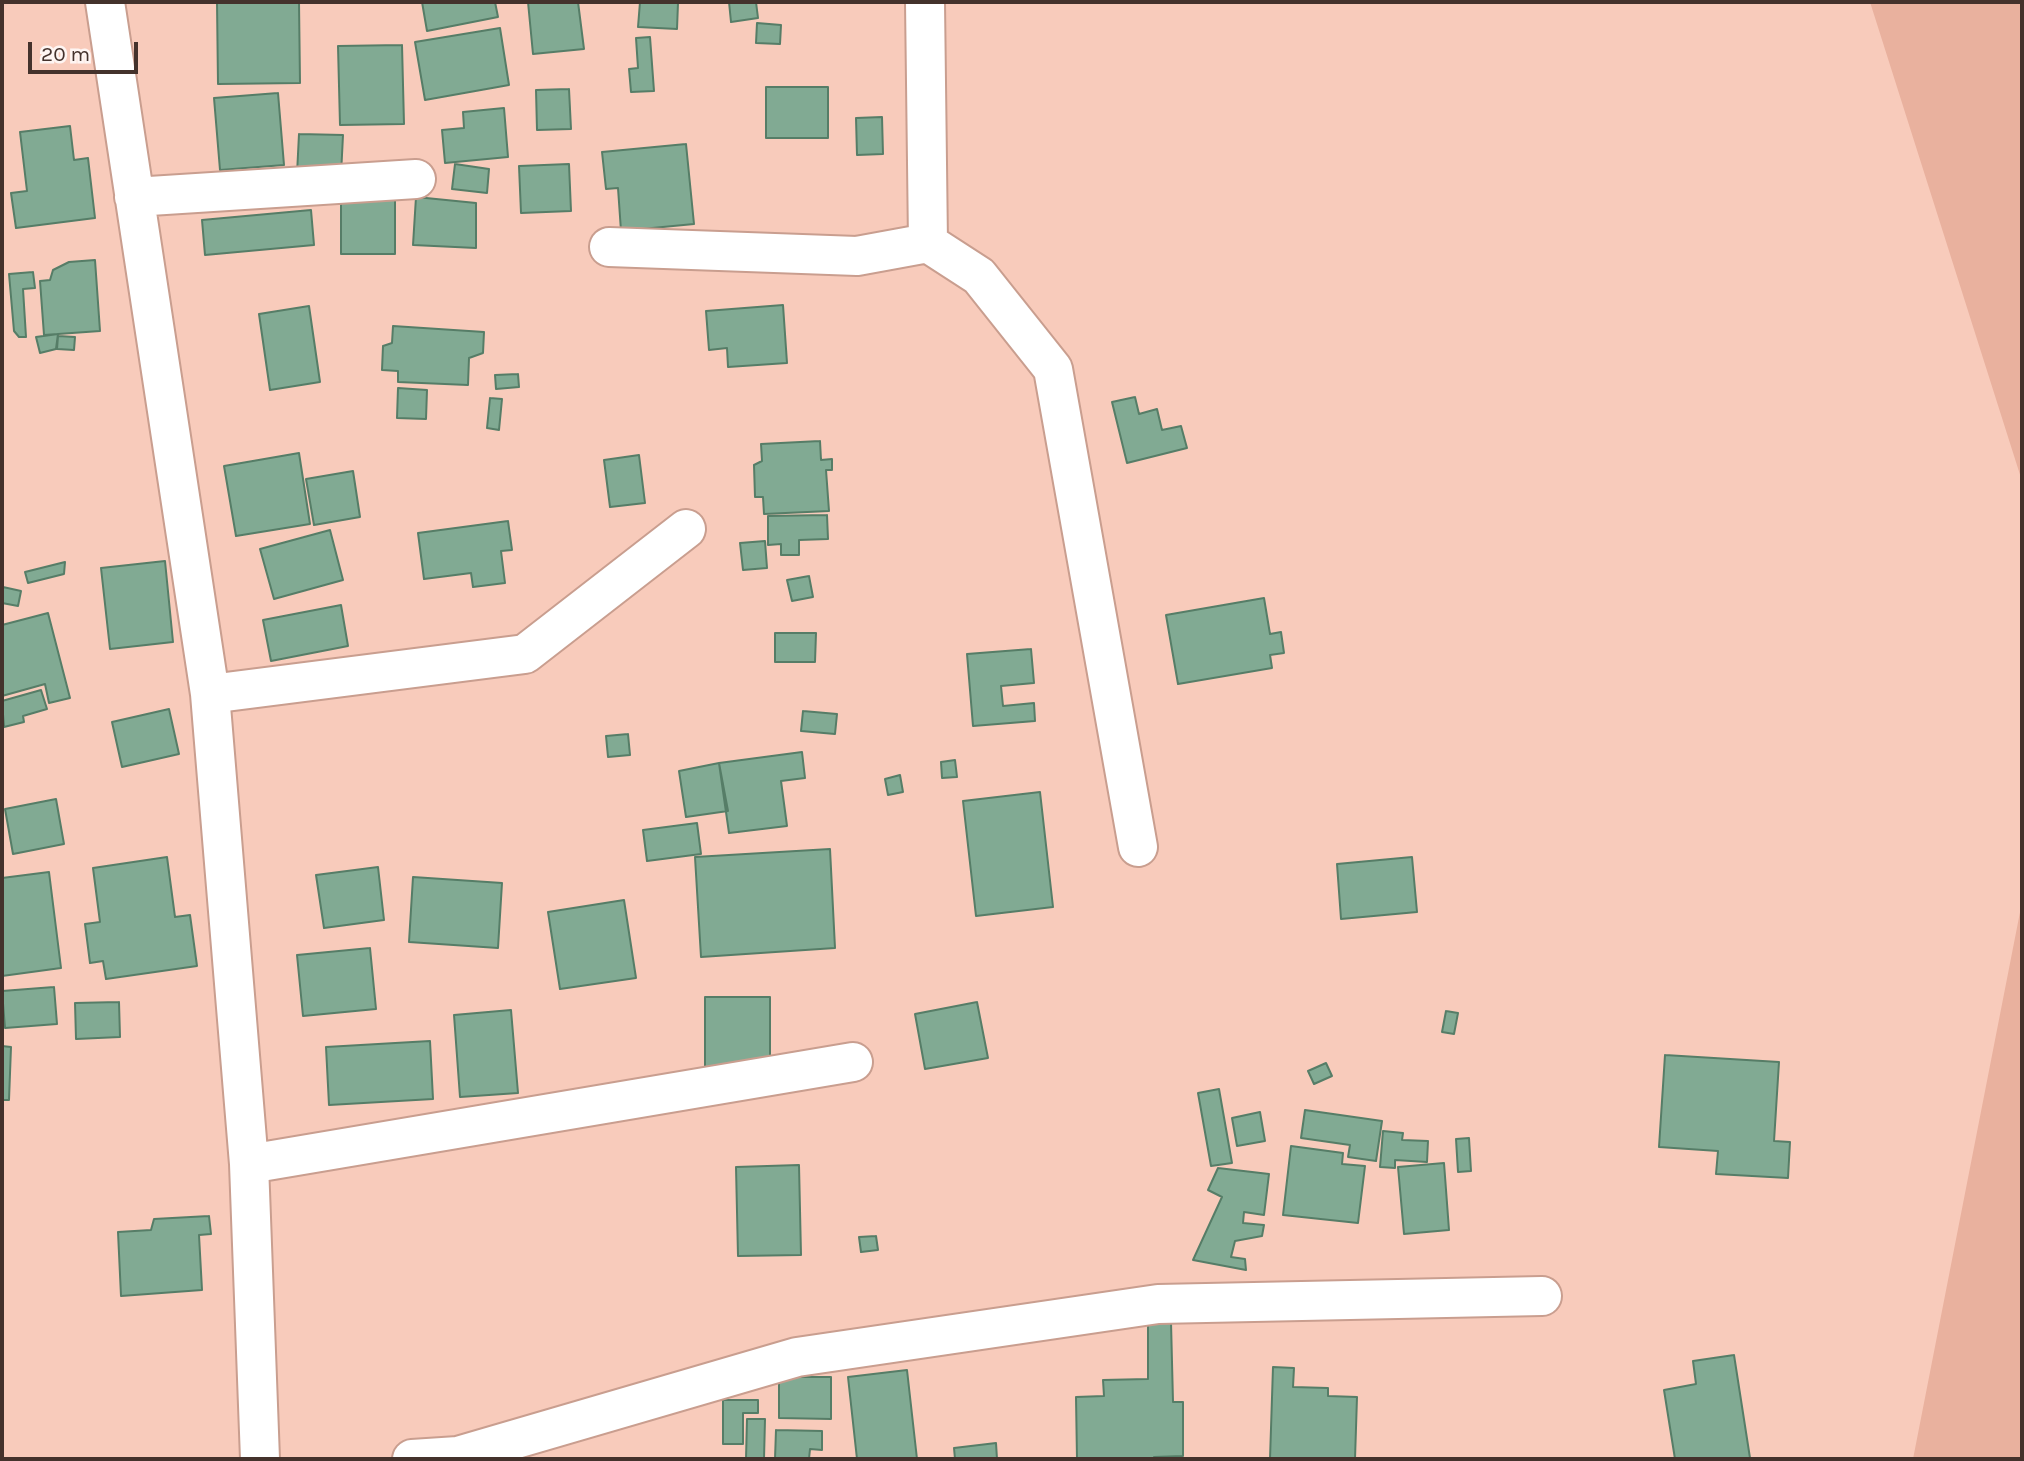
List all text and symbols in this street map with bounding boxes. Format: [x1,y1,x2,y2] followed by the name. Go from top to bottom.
[32,28,142,72] scale bar
[41,42,90,66] text: 20 m

